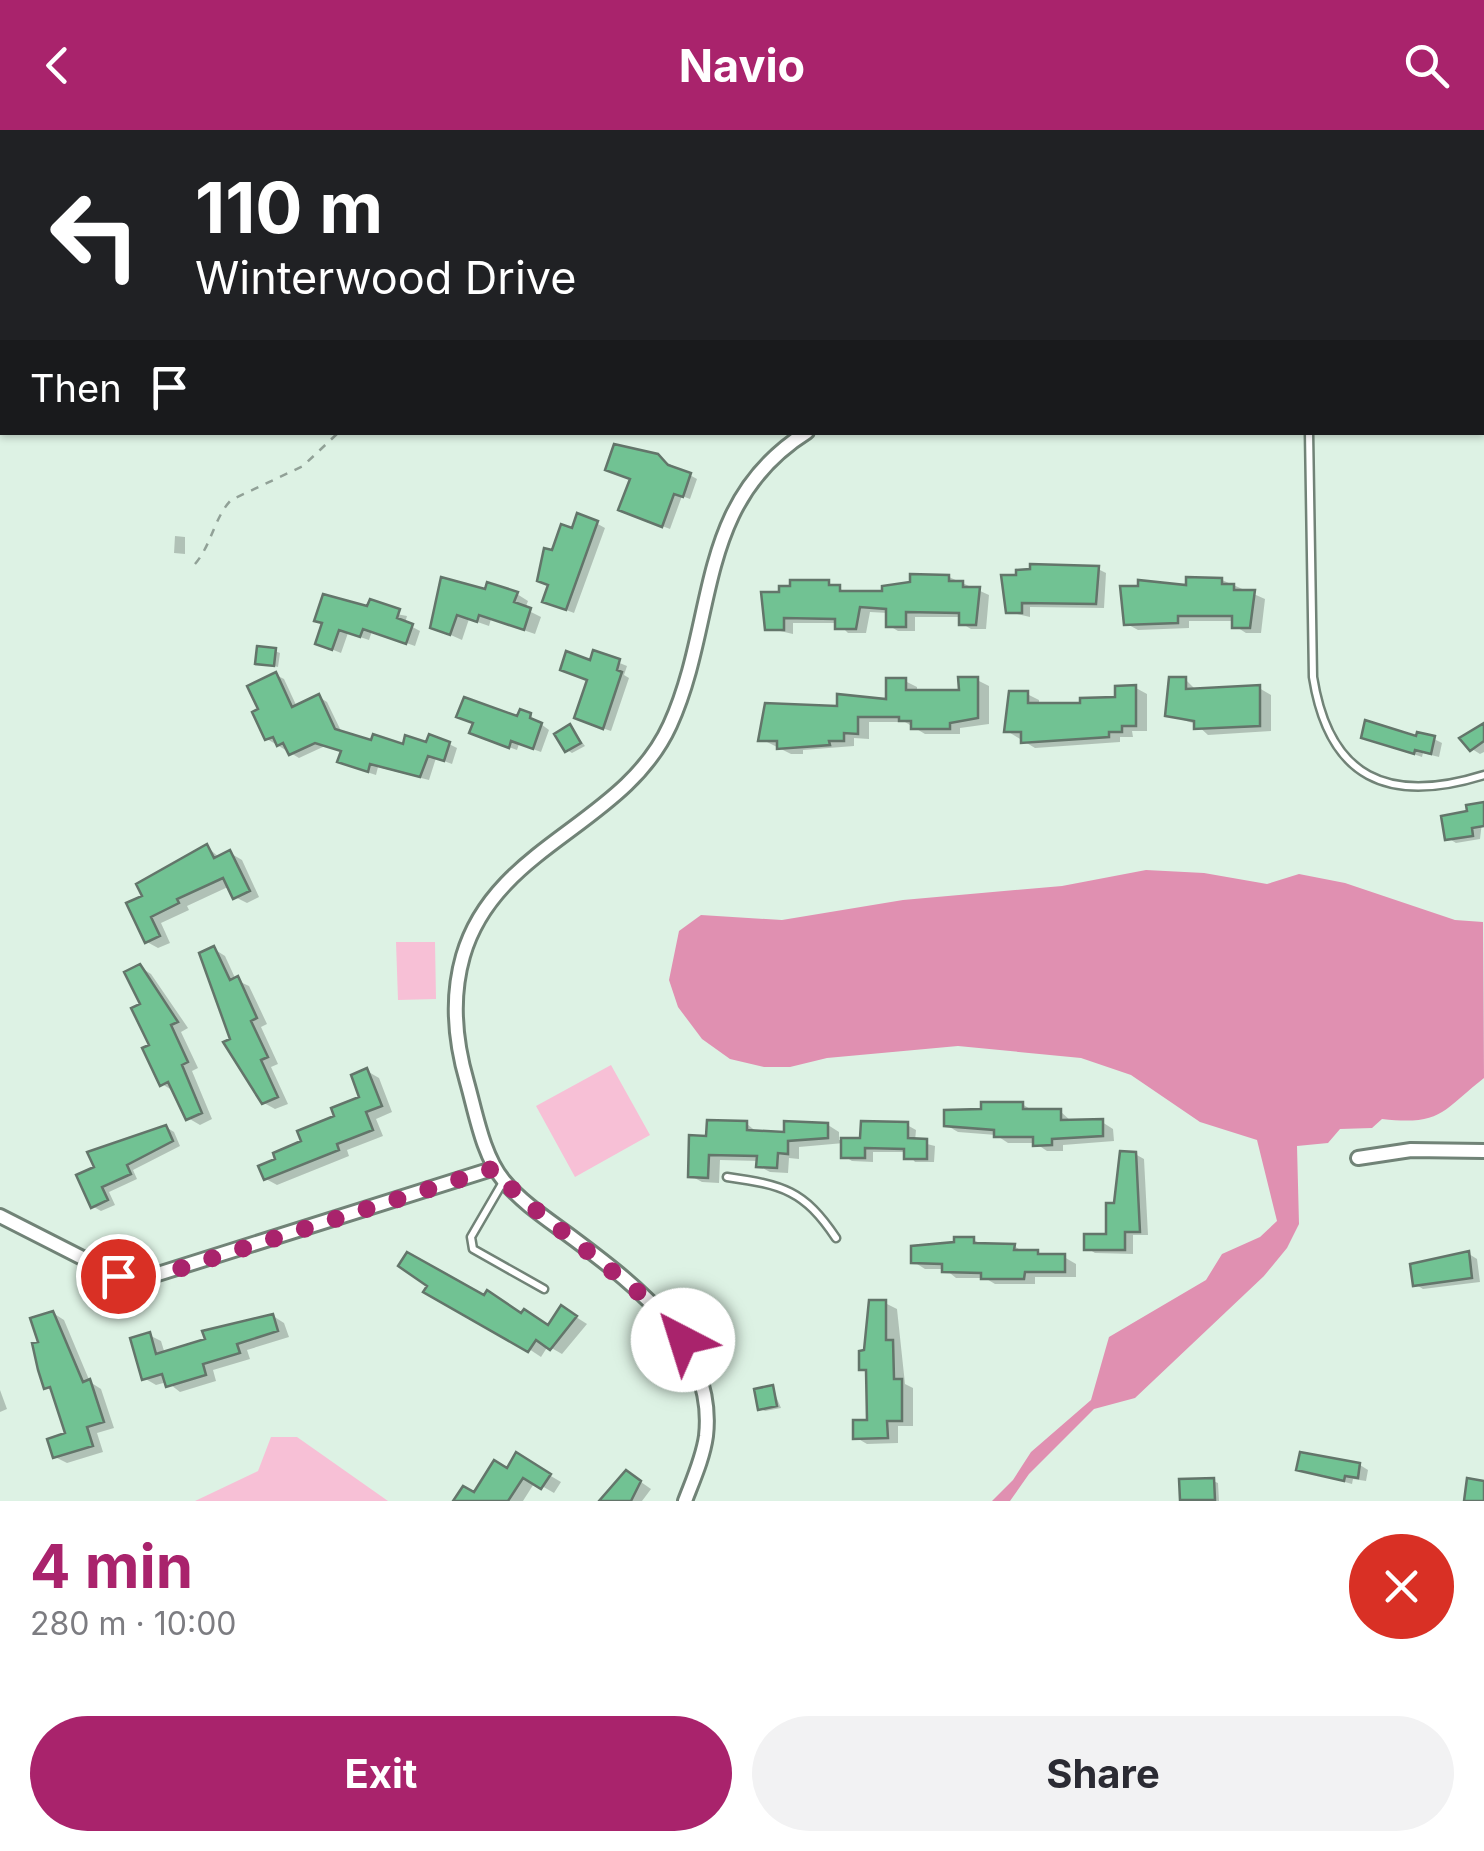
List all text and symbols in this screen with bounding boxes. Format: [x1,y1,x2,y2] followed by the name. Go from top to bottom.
[30,38,85,93] icon: back
[679,38,805,93] text: Navio
[1399,38,1454,93] icon: search
[195,165,383,250] text: 110 m
[30,170,160,300] icon: left
[195,250,577,305] text: Winterwood Drive
[142,360,197,415] icon: arrive
[30,365,122,411] text: Then
[76,1234,161,1319] pin
[91,1249,146,1304] icon: arrive
[631,1288,735,1392] position arrow
[30,1530,193,1602] text: 4 min
[1349,1534,1454,1639] button: close
[30,1604,237,1643] text: 280 m · 10:00
[30,1716,732,1831] button: Exit
[752,1716,1454,1831] button: Share

